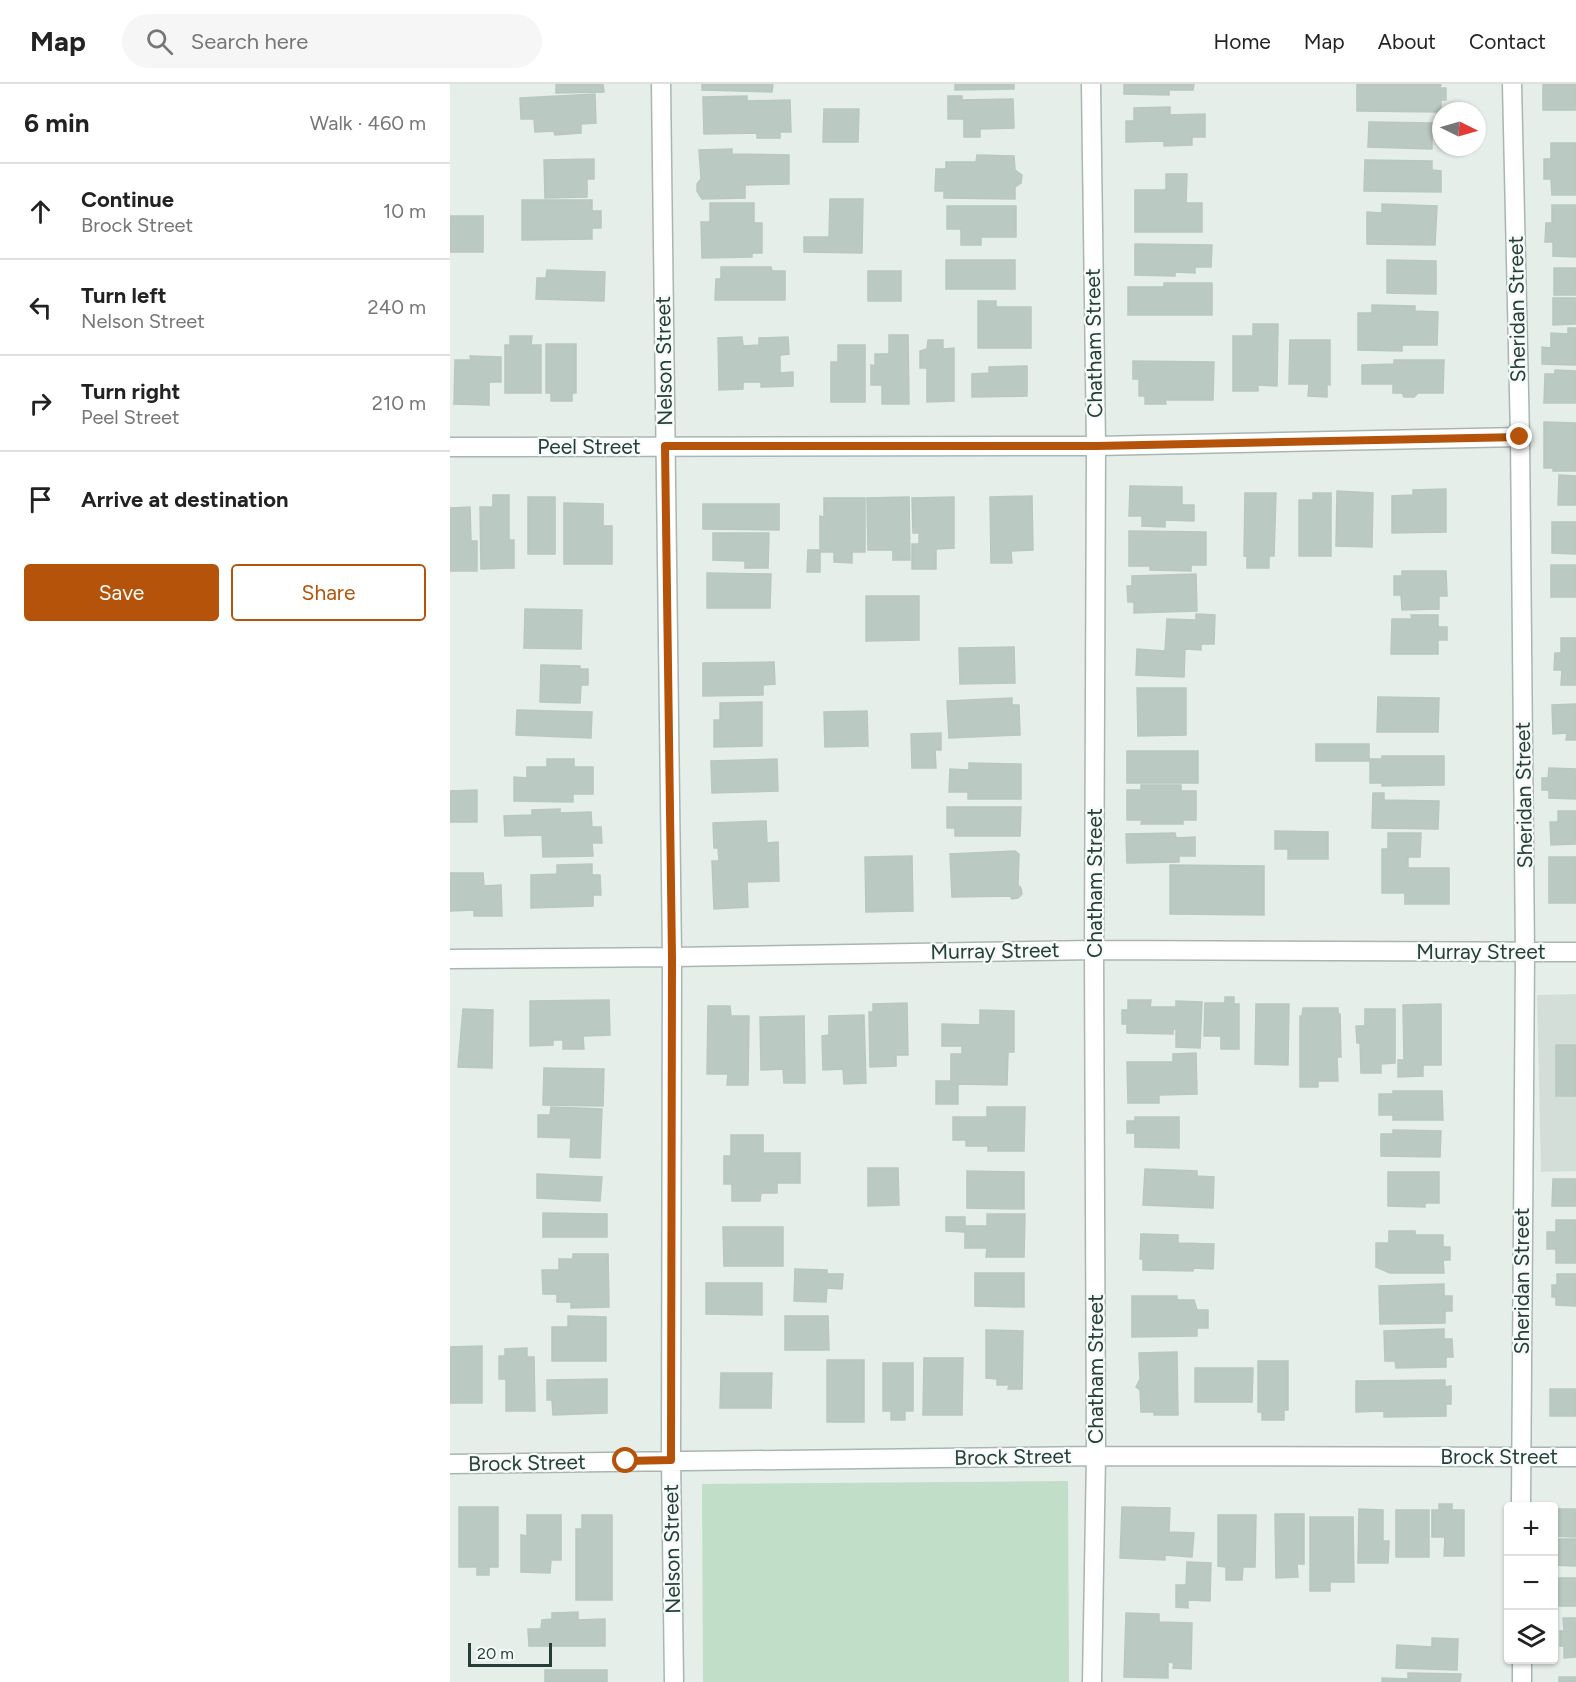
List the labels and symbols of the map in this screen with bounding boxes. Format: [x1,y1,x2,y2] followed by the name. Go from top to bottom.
[1432,102,1486,156] north arrow
[1503,235,1530,383] street label: Sheridan Street
[1080,268,1107,418] street label: Chatham Street
[650,296,677,426] street label: Nelson Street
[1506,423,1532,449] route end
[537,434,641,459] street label: Peel Street
[1510,721,1537,869] street label: Sheridan Street
[1082,808,1107,958] street label: Chatham Street
[930,937,1060,964] street label: Murray Street
[1416,939,1546,964] street label: Murray Street
[1509,1208,1534,1354] street label: Sheridan Street
[1083,1294,1108,1444] street label: Chatham Street
[954,1443,1072,1470] street label: Brock Street
[1440,1444,1558,1469] street label: Brock Street
[612,1447,638,1473] route start
[468,1449,586,1476] street label: Brock Street
[658,1484,685,1614] street label: Nelson Street
[468,1640,552,1668] scale bar

